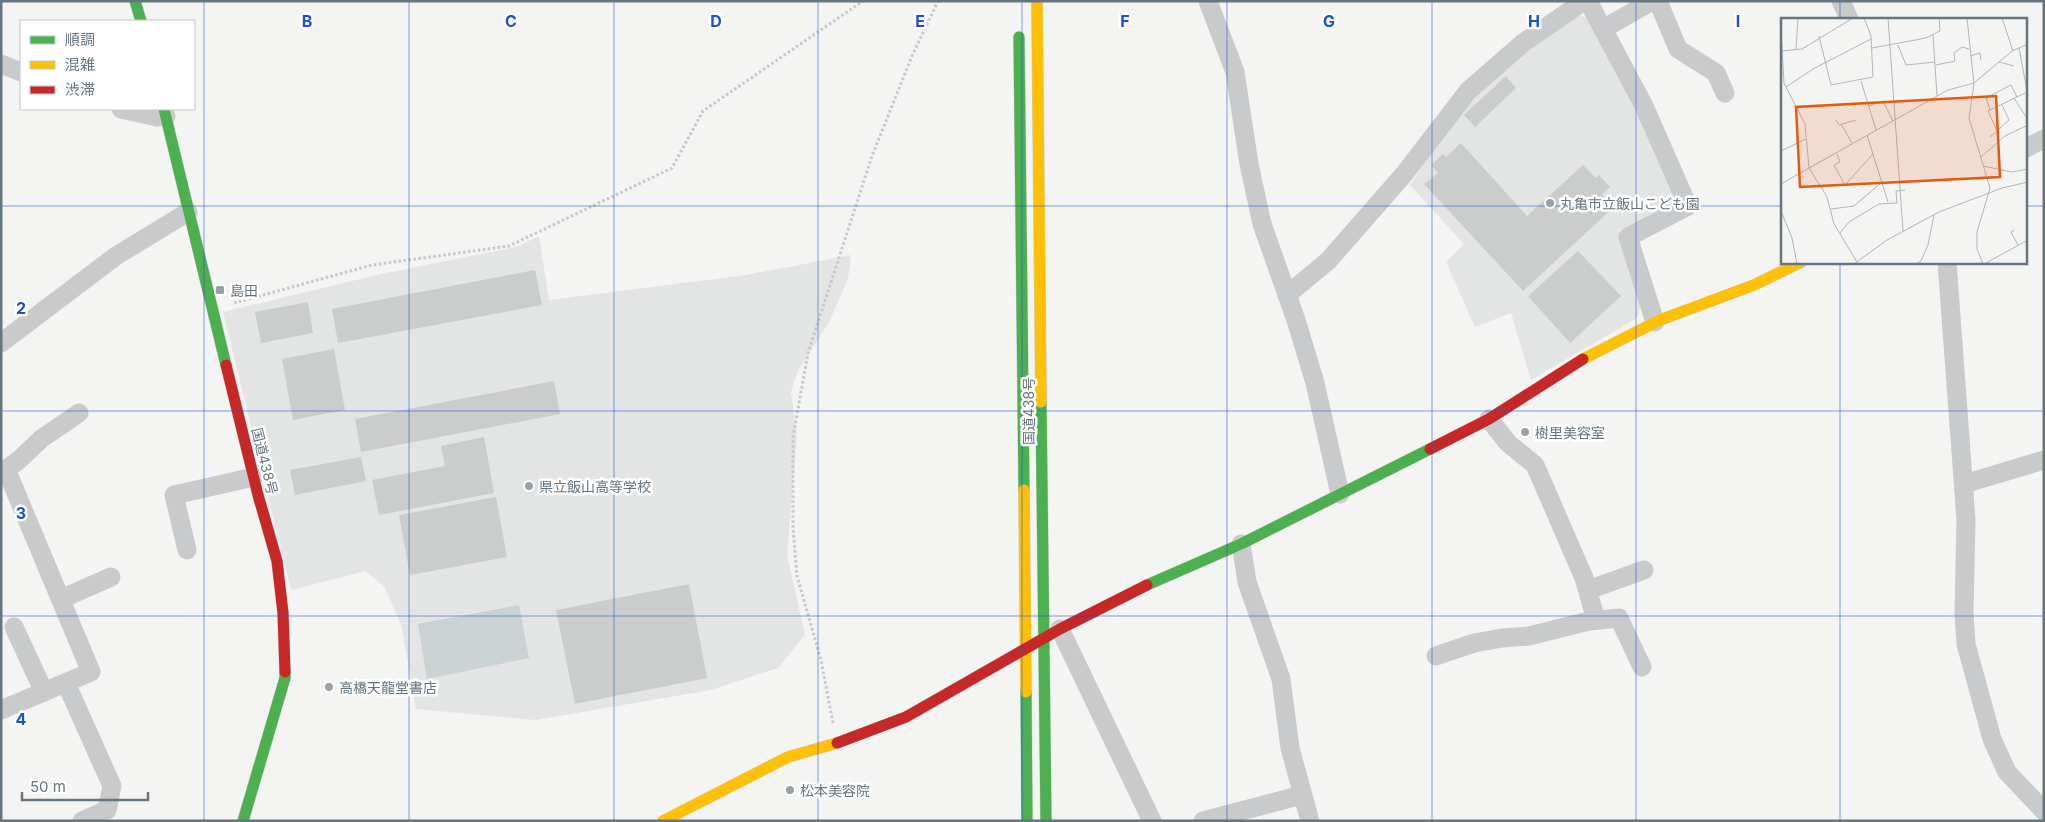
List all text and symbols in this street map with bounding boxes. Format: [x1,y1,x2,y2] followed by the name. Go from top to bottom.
[302,11,312,31] text: B
[505,11,517,31] text: C
[710,11,722,31] text: D
[915,11,925,31] text: E
[1120,11,1130,31] text: F
[1323,11,1335,31] text: G
[1528,11,1540,31] text: H
[1736,11,1740,31] text: I
[1781,18,2028,264] inset map
[20,20,195,110] legend
[65,30,95,49] text: 順調
[65,55,95,74] text: 混雑
[65,80,95,99] text: 渋滞
[1560,195,1700,212] place label: 丸亀市立飯山こども園
[1544,197,1556,209] marker: 丸亀市立飯山こども園
[230,282,258,299] place label: 島田
[214,284,226,296] marker: 島田
[16,298,26,318] text: 2
[1020,377,1037,445] street label: 国道438号
[1535,424,1605,441] place label: 樹里美容室
[248,426,282,496] street label: 国道438号
[1519,426,1531,438] marker: 樹里美容室
[539,478,651,495] place label: 県立飯山高等学校
[523,480,535,492] marker: 県立飯山高等学校
[16,503,26,523] text: 3
[339,679,437,696] place label: 高橋天龍堂書店
[323,681,335,693] marker: 高橋天龍堂書店
[16,709,27,729] text: 4
[22,770,149,802] scale bar
[30,777,66,796] text: 50 m
[800,782,870,799] place label: 松本美容院
[784,784,796,796] marker: 松本美容院

